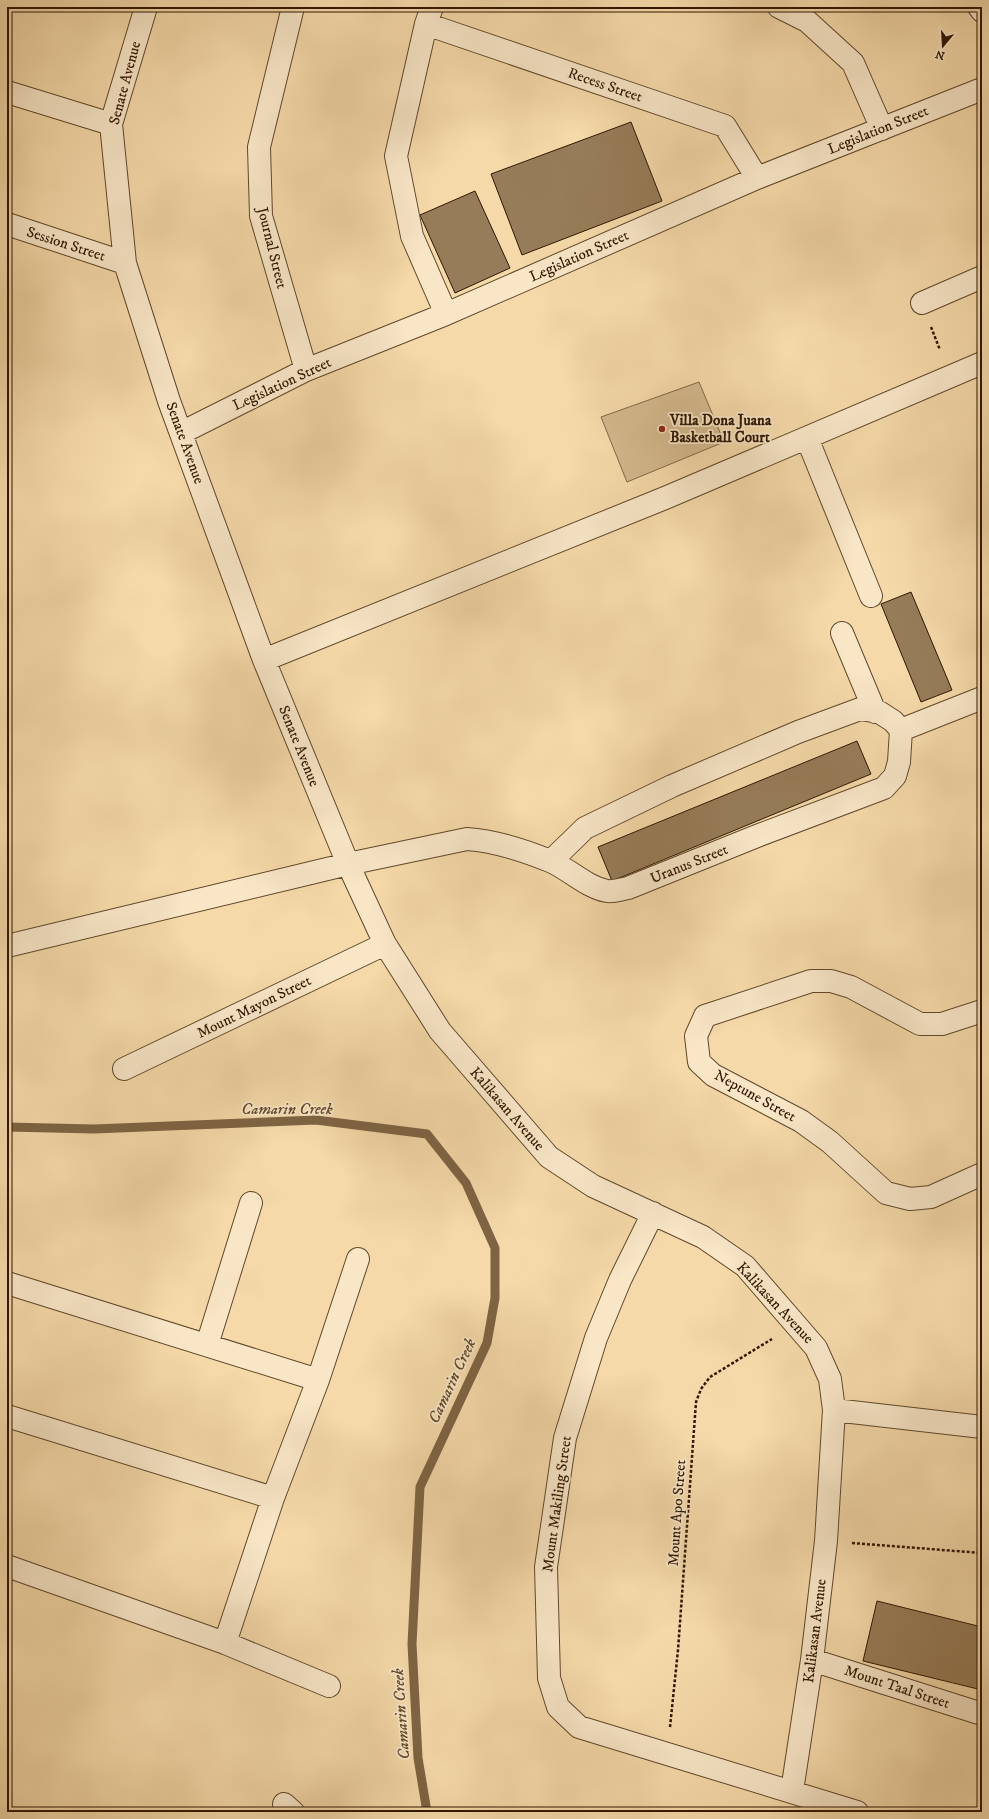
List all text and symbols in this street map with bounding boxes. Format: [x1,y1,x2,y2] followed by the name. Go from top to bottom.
[923,26,963,66] north arrow
[105,39,145,127] street label: Senate Avenue
[934,47,947,63] text: N
[565,63,645,107] street label: Recess Street
[825,101,931,159] street label: Legislation Street
[252,203,291,291] street label: Journal Street
[24,222,108,266] street label: Session Street
[526,226,632,286] street label: Legislation Street
[230,353,334,415] street label: Legislation Street
[161,399,209,487] street label: Senate Avenue
[669,411,772,447] place label: Villa Dona Juana Basketball Court
[657,424,667,434] marker: Villa Dona Juana Basketball Court
[274,703,324,789] street label: Senate Avenue
[647,840,731,888] street label: Uranus Street
[194,971,314,1043] street label: Mount Mayon Street
[465,1063,549,1155] street label: Kalikasan Avenue
[711,1066,799,1126] street label: Neptune Street
[241,1099,333,1119] water label: Camarin Creek
[732,1258,818,1348] street label: Kalikasan Avenue
[424,1335,480,1427] water label: Camarin Creek
[538,1434,576,1573] street label: Mount Makiling Street
[664,1459,690,1567] street label: Mount Apo Street
[799,1578,831,1684] street label: Kalikasan Avenue
[842,1661,952,1713] street label: Mount Taal Street
[388,1667,414,1760] water label: Camarin Creek

